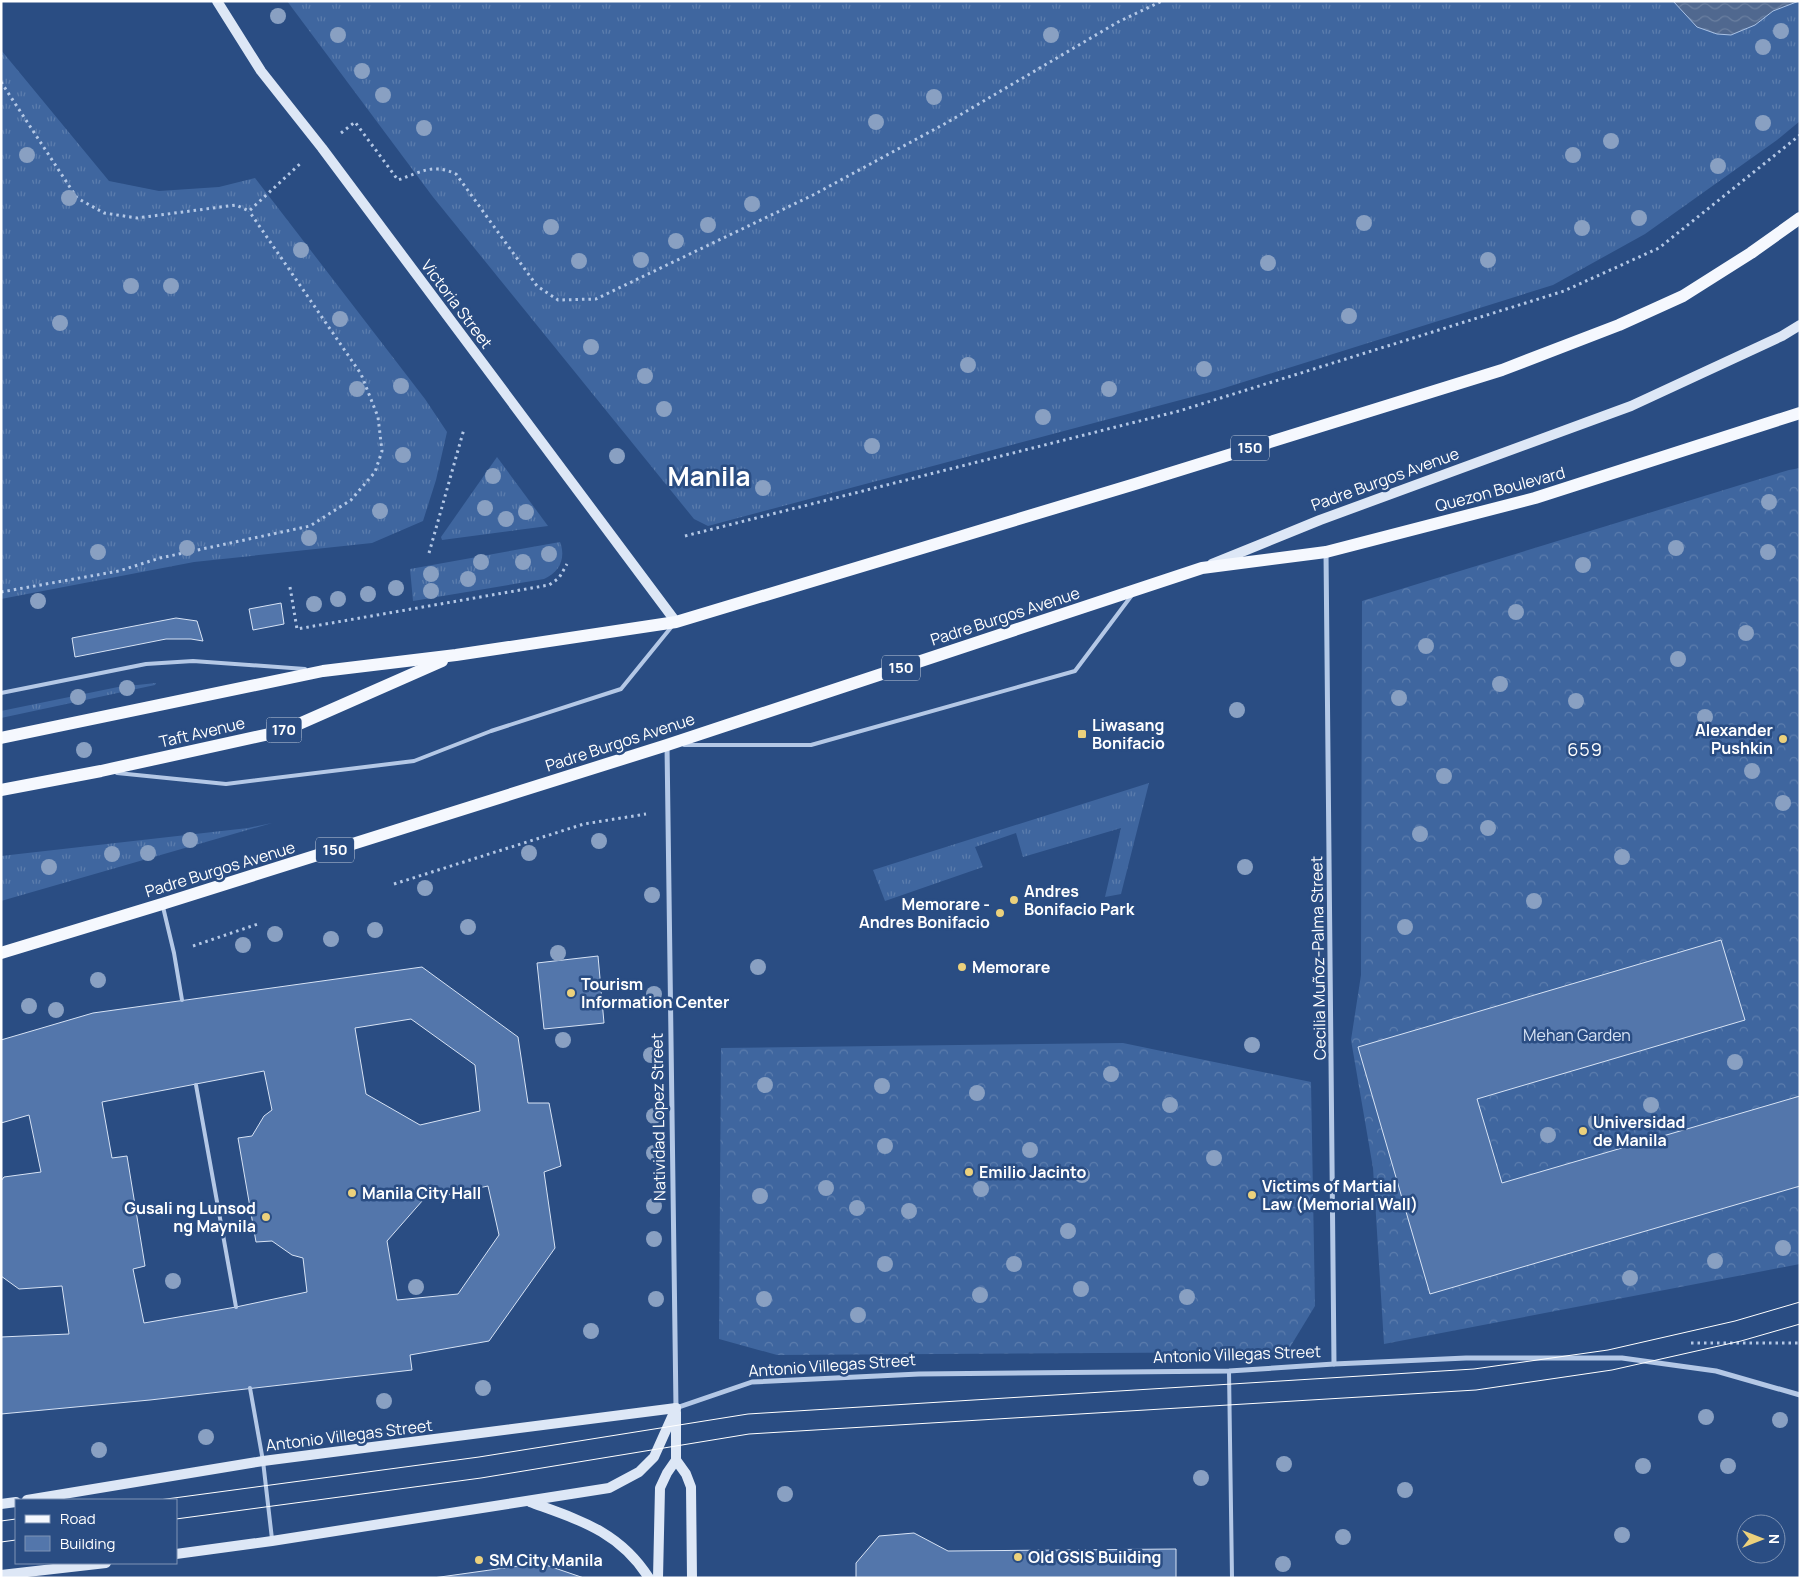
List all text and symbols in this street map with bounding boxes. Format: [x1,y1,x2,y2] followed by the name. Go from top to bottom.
[416,255,498,353] street label: Victoria Street
[1231,436,1269,460] road number: 150
[1308,442,1462,516] street label: Padre Burgos Avenue
[667,458,751,494] district label: Manila
[1433,461,1567,517] street label: Quezon Boulevard
[928,581,1082,651] street label: Padre Burgos Avenue
[882,656,920,680] road number: 150
[543,707,697,777] street label: Padre Burgos Avenue
[157,711,247,753] street label: Taft Avenue
[1092,714,1165,754] place label: Liwasang Bonifacio
[266,718,302,742] road number: 170
[1695,719,1773,759] place label: Alexander Pushkin
[1076,728,1088,740] marker: Liwasang Bonifacio
[1777,733,1789,745] marker: Alexander Pushkin
[1567,737,1603,761] district label: 659
[142,836,298,902] street label: Padre Burgos Avenue
[316,838,354,862] road number: 150
[1305,856,1331,1060] street label: Cecilia Muñoz-Palma Street
[1024,880,1135,920] place label: Andres Bonifacio Park
[859,893,990,933] place label: Memorare - Andres Bonifacio
[1008,894,1020,906] marker: Andres Bonifacio Park
[994,907,1006,919] marker: Memorare - Andres Bonifacio
[972,956,1051,978] place label: Memorare
[956,961,968,973] marker: Memorare
[581,973,729,1013] place label: Tourism Information Center
[565,987,577,999] marker: Tourism Information Center
[1523,1024,1631,1046] park label: Mehan Garden
[646,1033,670,1201] street label: Natividad Lopez Street
[1593,1111,1685,1151] place label: Universidad de Manila
[1577,1125,1589,1137] marker: Universidad de Manila
[979,1161,1086,1183] place label: Emilio Jacinto
[963,1166,975,1178] marker: Emilio Jacinto
[1262,1175,1418,1215] place label: Victims of Martial Law (Memorial Wall)
[362,1182,481,1204] place label: Manila City Hall
[346,1187,358,1199] marker: Manila City Hall
[1246,1189,1258,1201] marker: Victims of Martial Law (Memorial Wall)
[124,1197,256,1237] place label: Gusali ng Lunsod ng Maynila
[260,1211,272,1223] marker: Gusali ng Lunsod ng Maynila
[1153,1340,1321,1368] street label: Antonio Villegas Street
[747,1348,917,1382] street label: Antonio Villegas Street
[264,1414,434,1456] street label: Antonio Villegas Street
[15,1499,178,1564] legend
[60,1508,96,1529] text: Road
[1736,1514,1786,1564] north arrow
[60,1533,115,1554] text: Building
[1765,1534,1784,1544] text: N
[1028,1546,1161,1568] place label: Old GSIS Building
[489,1549,603,1571] place label: SM City Manila
[1012,1551,1024,1563] marker: Old GSIS Building
[473,1554,485,1566] marker: SM City Manila

